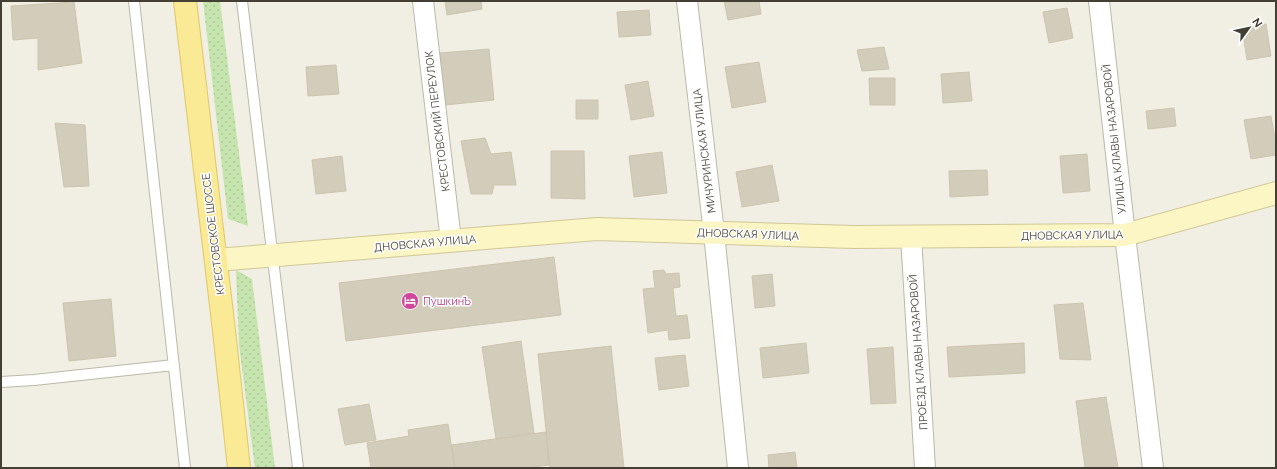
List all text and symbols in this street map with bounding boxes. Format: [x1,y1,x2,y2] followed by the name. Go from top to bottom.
[1229,8,1269,48] north arrow
[1249,16,1265,30] text: N
[422,50,453,192] street label: КРЕСТОВСКИЙ ПЕРЕУЛОК
[1100,63,1129,215] street label: УЛИЦА КЛАВЫ НАЗАРОВОЙ
[690,87,719,214] street label: МИЧУРИНСКАЯ УЛИЦА
[200,172,227,295] street label: КРЕСТОВСКОЕ ШОССЕ
[697,226,800,243] street label: ДНОВСКАЯ УЛИЦА
[1021,228,1124,243] street label: ДНОВСКАЯ УЛИЦА
[373,233,477,254] street label: ДНОВСКАЯ УЛИЦА
[907,274,930,430] street label: ПРОЕЗД КЛАВЫ НАЗАРОВОЙ
[400,291,420,311] hotel icon: ПушкинЪ
[423,295,471,308] place label: ПушкинЪ

